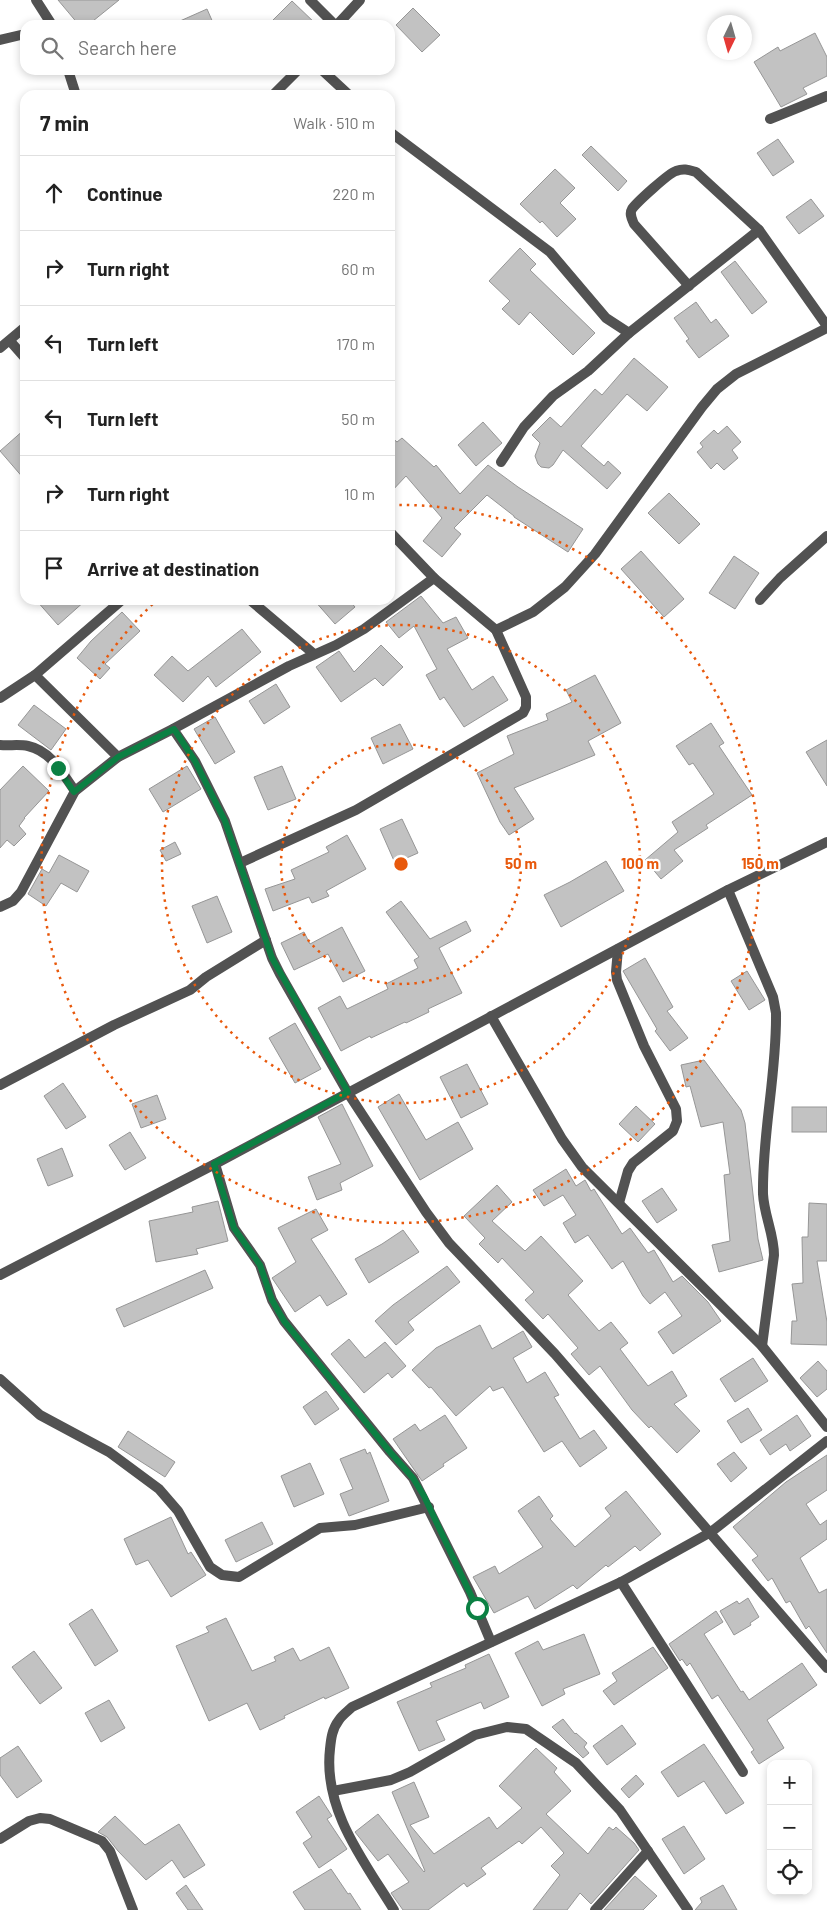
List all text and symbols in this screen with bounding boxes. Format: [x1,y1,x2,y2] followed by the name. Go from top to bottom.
[707,15,752,60] north arrow
[20,20,395,75] search box
[38,34,66,62] icon: search
[78,36,177,59] text: Search here
[40,110,89,135] text: 7 min
[293,113,375,132] text: Walk · 510 m
[40,179,68,207] icon: ahead
[87,182,163,205] text: Continue
[332,184,375,203] text: 220 m
[40,254,68,282] icon: right
[87,257,169,280] text: Turn right
[341,259,375,278] text: 60 m
[40,329,68,357] icon: left
[87,332,158,355] text: Turn left
[336,334,375,353] text: 170 m
[40,404,68,432] icon: left
[87,407,158,430] text: Turn left
[341,409,375,428] text: 50 m
[40,479,68,507] icon: right
[87,482,169,505] text: Turn right
[344,484,375,503] text: 10 m
[40,554,68,582] icon: arrive
[87,557,259,580] text: Arrive at destination
[47,757,70,780] route end
[505,854,537,872] text: 50 m
[621,854,659,872] text: 100 m
[741,854,779,872] text: 150 m
[392,855,410,873] centre of rings
[466,1597,489,1620] route start
[767,1760,812,1895] map controls
[767,1760,812,1805] button: +
[767,1805,812,1850] button: −
[767,1850,812,1895] button: locate

